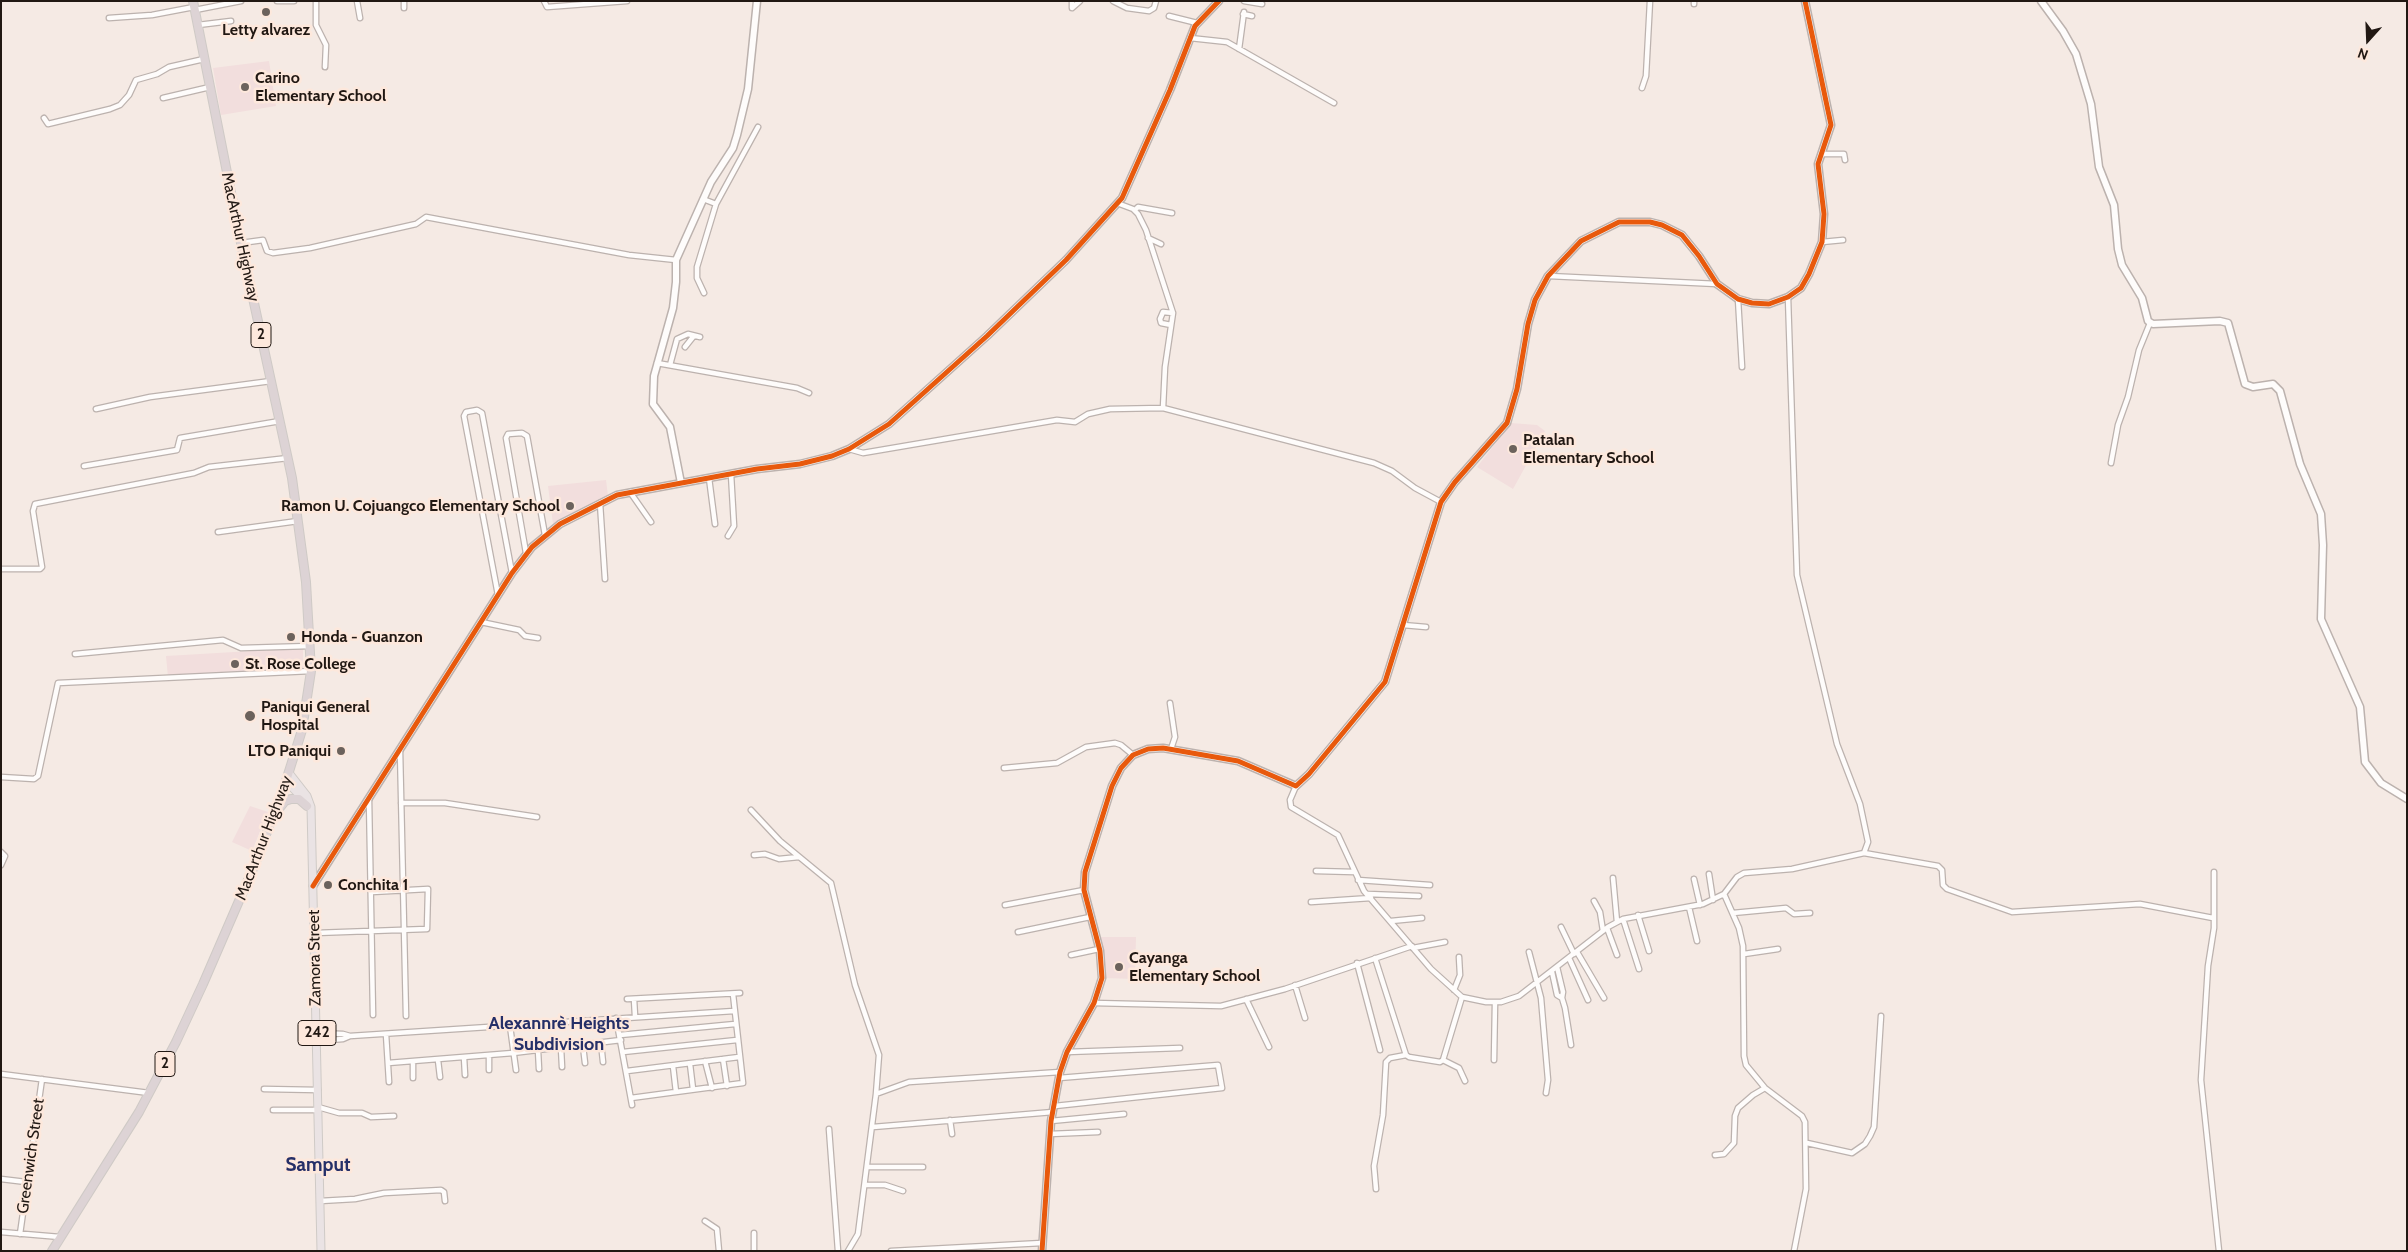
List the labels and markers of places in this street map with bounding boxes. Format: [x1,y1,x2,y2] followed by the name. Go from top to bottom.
[260,6,272,18] marker: Letty alvarez
[222,20,310,40] place label: Letty alvarez
[255,68,386,106] place label: Carino Elementary School
[239,81,251,93] marker: Carino Elementary School
[1523,430,1654,468] place label: Patalan Elementary School
[1507,443,1519,455] marker: Patalan Elementary School
[281,496,560,516] place label: Ramon U. Cojuangco Elementary School
[564,500,576,512] marker: Ramon U. Cojuangco Elementary School
[301,627,423,647] place label: Honda - Guanzon
[285,631,297,643] marker: Honda - Guanzon
[245,654,356,674] place label: St. Rose College
[229,658,241,670] marker: St. Rose College
[261,697,370,735] place label: Paniqui General Hospital
[243,709,257,723] marker: Paniqui General Hospital
[248,741,331,761] place label: LTO Paniqui
[335,745,347,757] marker: LTO Paniqui
[338,875,408,895] place label: Conchita 1
[322,879,334,891] marker: Conchita 1
[1129,948,1260,986] place label: Cayanga Elementary School
[1113,961,1125,973] marker: Cayanga Elementary School

